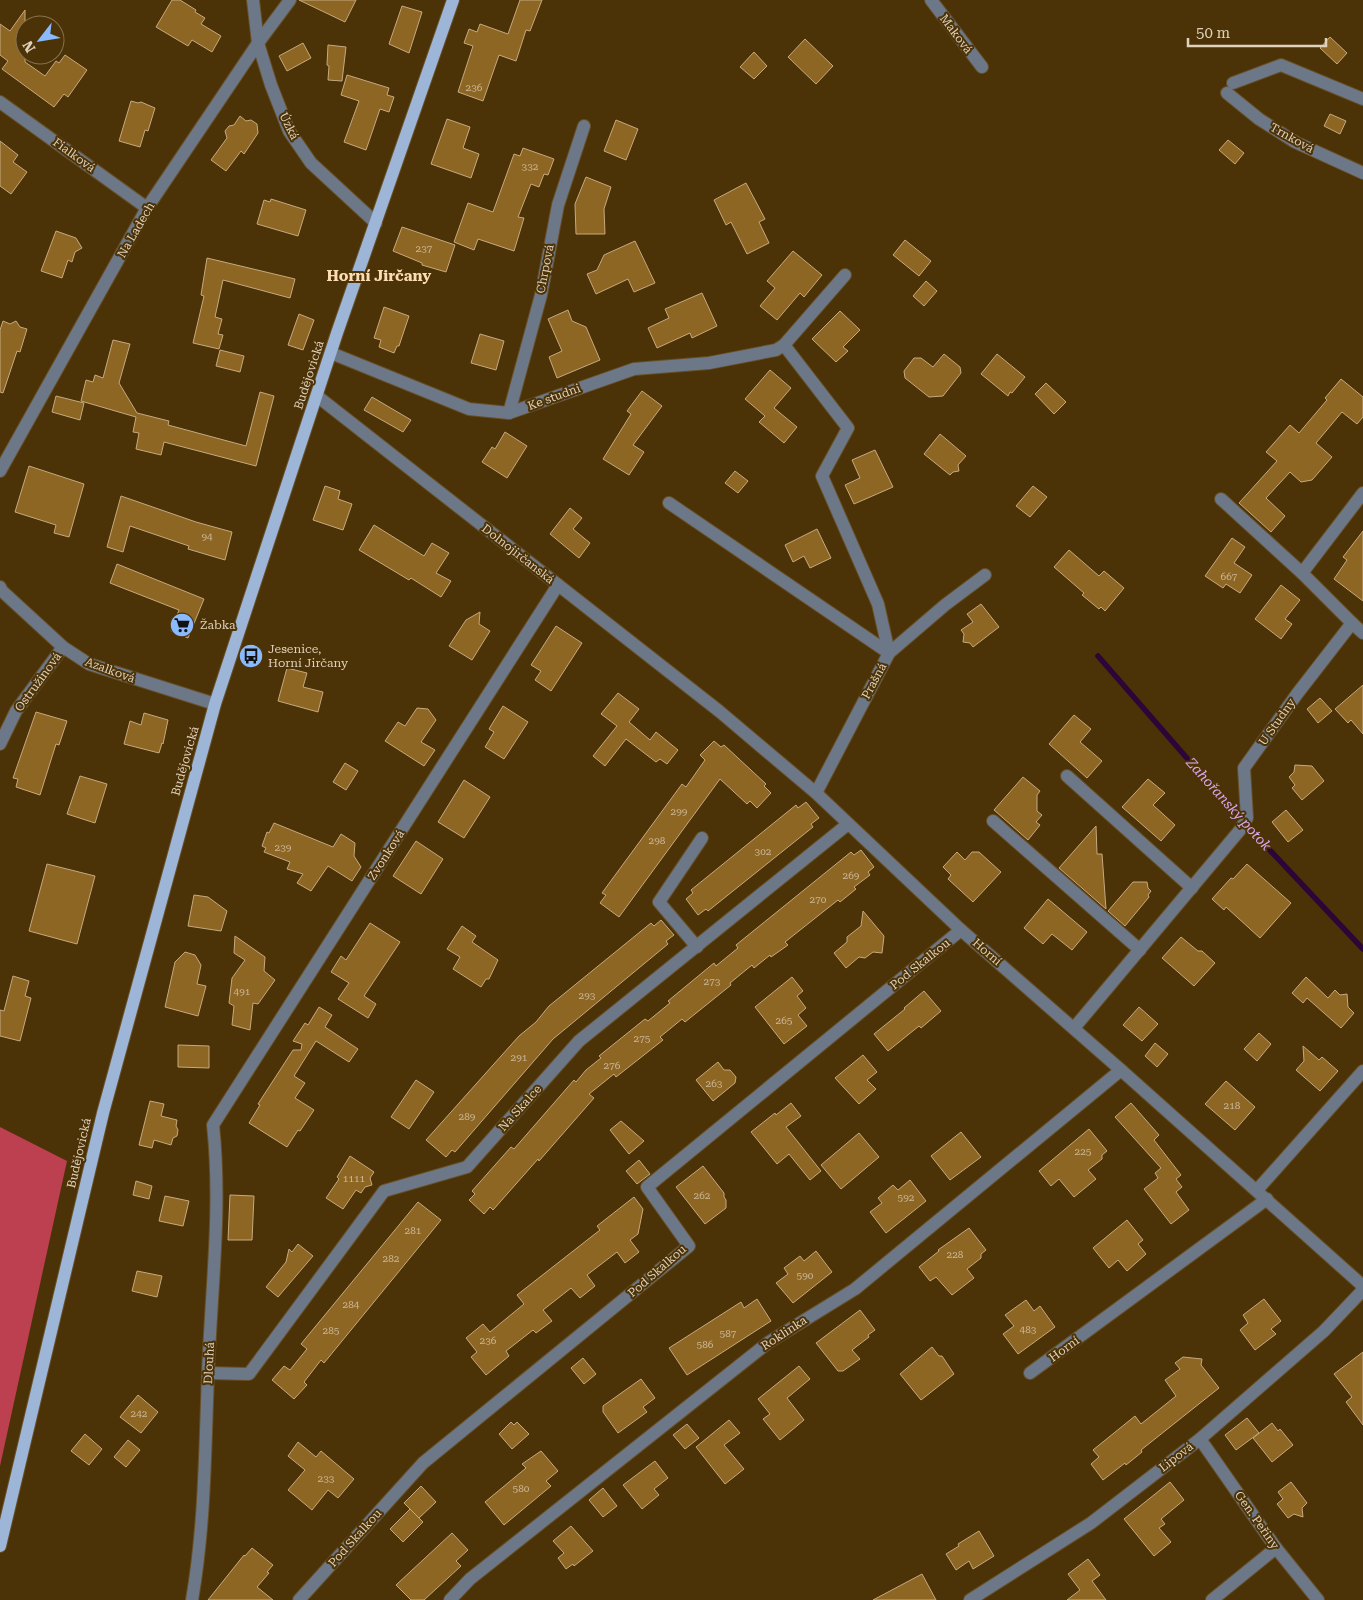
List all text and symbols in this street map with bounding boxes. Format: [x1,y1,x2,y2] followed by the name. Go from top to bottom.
[937,12,976,57] street label: Maková
[15,15,65,65] north arrow
[1188,15,1326,47] scale bar
[1196,24,1231,42] text: 50 m
[19,38,38,55] text: N
[466,82,483,93] house number: 236
[276,110,302,142] street label: Úzká
[1268,120,1317,156] street label: Trnková
[50,135,98,175] street label: Fialková
[522,161,539,172] house number: 332
[115,200,158,260] street label: Na Ladech
[416,243,433,254] house number: 237
[533,243,557,295] street label: Chrpová
[327,267,431,285] district label: Horní Jirčany
[291,338,327,411] street label: Budějovická
[526,381,582,413] street label: Ke studni
[479,521,557,587] street label: Dolnojirčanská
[201,531,213,542] house number: 94
[1221,571,1238,582] house number: 667
[169,612,195,638] supermarket icon: Žabka
[200,618,236,632] place label: Žabka
[268,642,349,670] place label: Jesenice, Horní Jirčany
[238,643,264,669] bus stop icon: Jesenice, Horní Jirčany
[12,649,64,714] street label: Ostružinová
[83,655,137,686] street label: Azalková
[859,660,890,702] street label: Prašná
[1256,695,1299,748] street label: U Studny
[168,724,202,797] street label: Budějovická
[1183,754,1275,854] water label: Zahořanský potok
[671,806,688,817] house number: 299
[365,827,408,883] street label: Zvonková
[649,835,666,846] house number: 298
[275,842,292,853] house number: 239
[755,846,772,857] house number: 302
[843,870,860,881] house number: 269
[810,894,827,905] house number: 270
[887,935,953,992] street label: Pod Skalkou
[970,936,1004,968] street label: Horní
[704,976,721,987] house number: 273
[234,986,251,997] house number: 491
[579,990,596,1001] house number: 293
[776,1015,793,1026] house number: 265
[634,1033,651,1044] house number: 275
[511,1052,528,1063] house number: 291
[604,1060,621,1071] house number: 276
[706,1078,723,1089] house number: 263
[496,1082,545,1134] street label: Na Skalce
[1224,1100,1241,1111] house number: 218
[459,1111,476,1122] house number: 289
[64,1116,94,1189] street label: Budějovická
[1075,1146,1092,1157] house number: 225
[343,1173,366,1184] house number: 1111
[694,1190,711,1201] house number: 262
[898,1192,915,1203] house number: 592
[405,1225,422,1236] house number: 281
[625,1242,689,1300] street label: Pod Skalkou
[947,1249,964,1260] house number: 228
[383,1253,400,1264] house number: 282
[797,1270,814,1281] house number: 590
[343,1299,360,1310] house number: 284
[759,1313,810,1353] street label: Roklinka
[1020,1324,1037,1335] house number: 483
[323,1325,340,1336] house number: 285
[720,1328,737,1339] house number: 587
[1046,1333,1082,1365] street label: Horní
[480,1335,497,1346] house number: 236
[697,1339,714,1350] house number: 586
[201,1341,217,1384] street label: Dlouhá
[131,1408,148,1419] house number: 242
[1156,1439,1196,1475] street label: Lipová
[318,1473,335,1484] house number: 233
[513,1483,530,1494] house number: 580
[1232,1488,1283,1552] street label: Gen. Peřiny
[326,1506,385,1570] street label: Pod Skalkou

